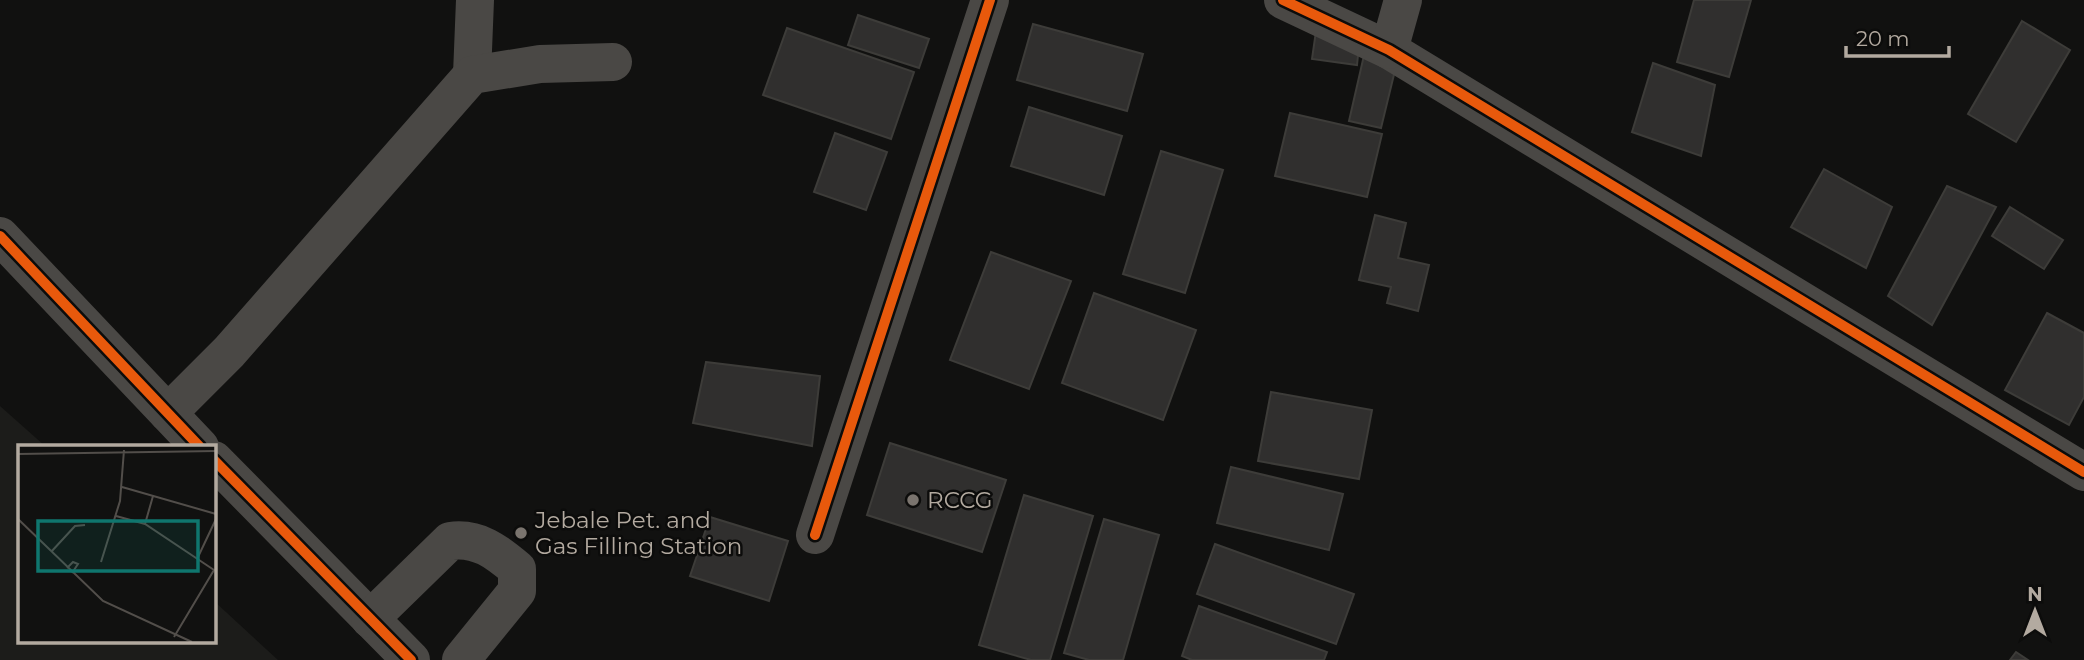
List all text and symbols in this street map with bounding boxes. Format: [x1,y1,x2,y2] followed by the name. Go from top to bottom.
[1846,14,1949,58] scale bar
[1856,26,1910,51] text: 20 m
[18,445,215,642] inset map
[927,486,992,514] place label: RCCG
[905,492,921,508] marker: RCCG
[534,506,742,560] place label: Jebale Pet. and Gas Filling Station
[513,525,529,541] marker: Jebale Pet. and Gas Filling Station
[2000,576,2070,646] north arrow
[2027,583,2043,606] text: N

